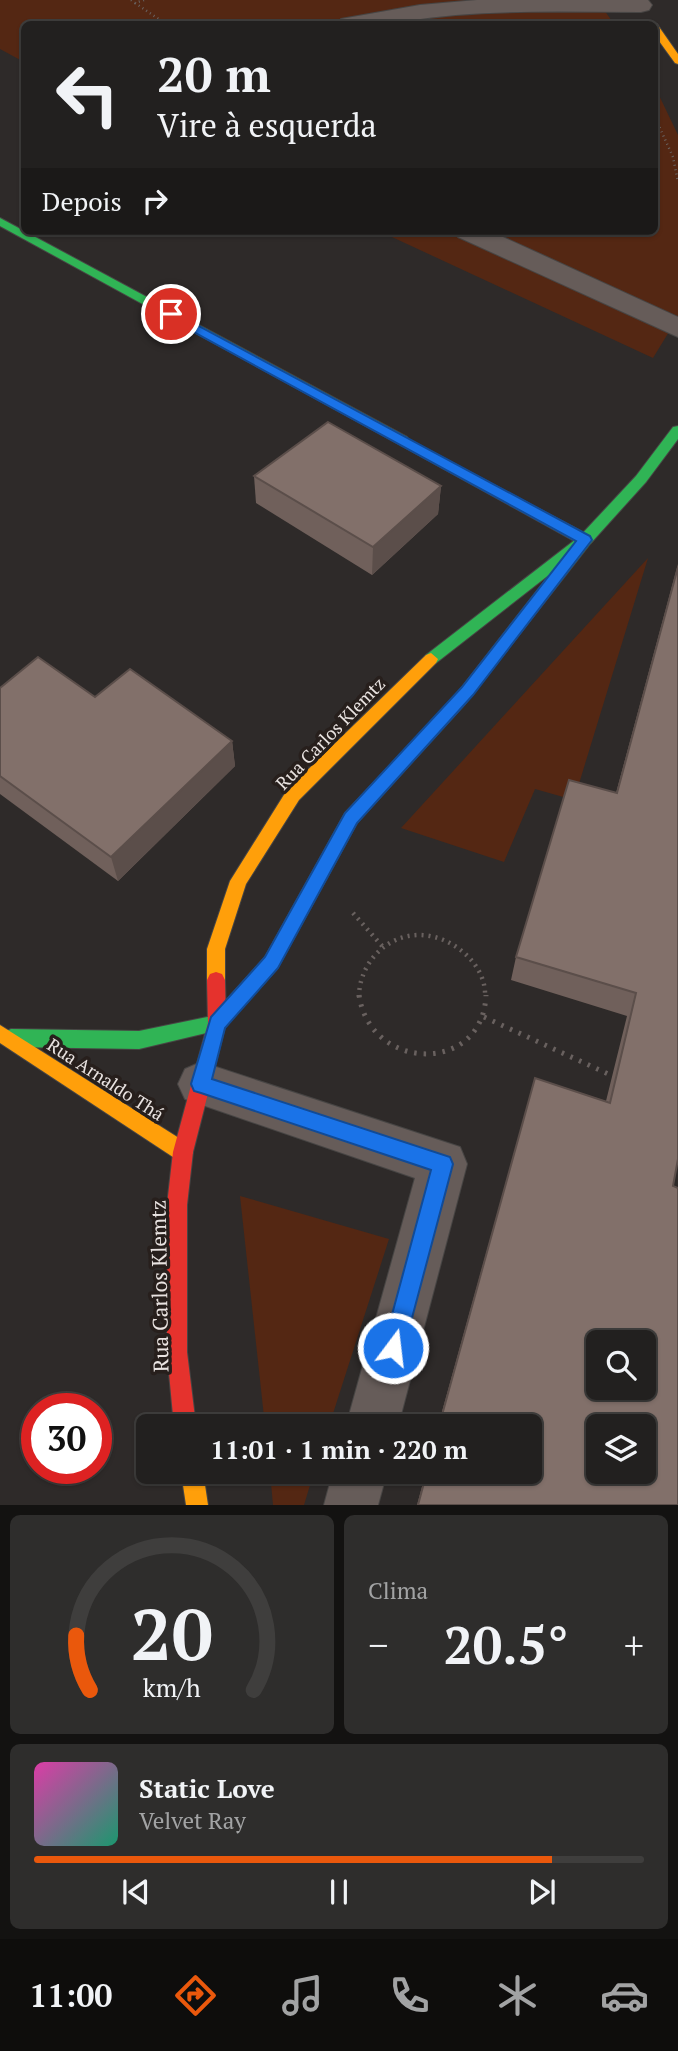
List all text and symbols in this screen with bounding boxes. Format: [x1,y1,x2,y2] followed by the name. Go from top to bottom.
[157,41,271,106] text: 20 m
[42,49,133,140] icon: left
[157,104,377,146] text: Vire à esquerda
[136,182,174,220] icon: right
[42,184,122,218] text: Depois
[141,284,201,344] pin
[152,295,190,333] icon: arrive
[270,672,390,794] street label: Rua Carlos Klemtz
[43,1032,169,1126] street label: Rua Arnaldo Thá
[144,1200,174,1372] street label: Rua Carlos Klemtz
[356,1311,430,1385] position arrow
[586,1330,656,1484] map controls
[586,1330,656,1400] button: search
[21,1393,112,1484] speed limit sign: 30
[586,1414,656,1484] button: layers
[210,1432,468,1466] text: 11:01 · 1 min · 220 m
[368,1575,428,1606] text: Clima
[131,1585,213,1682] text: 20
[443,1610,569,1679] text: 20.5°
[368,1620,388,1670] text: −
[624,1620,644,1670] text: +
[143,1671,201,1704] text: km/h
[139,1771,275,1805] text: Static Love
[139,1805,246,1836] text: Velvet Ray
[117,1873,155,1911] icon: previous
[320,1873,358,1911] icon: pause
[523,1873,561,1911] icon: next
[171,1971,220,2020] icon: directions
[278,1971,327,2020] icon: music
[385,1971,434,2020] icon: phone
[493,1971,542,2020] icon: climate
[600,1971,649,2020] icon: car
[29,1974,112,2016] text: 11:00

